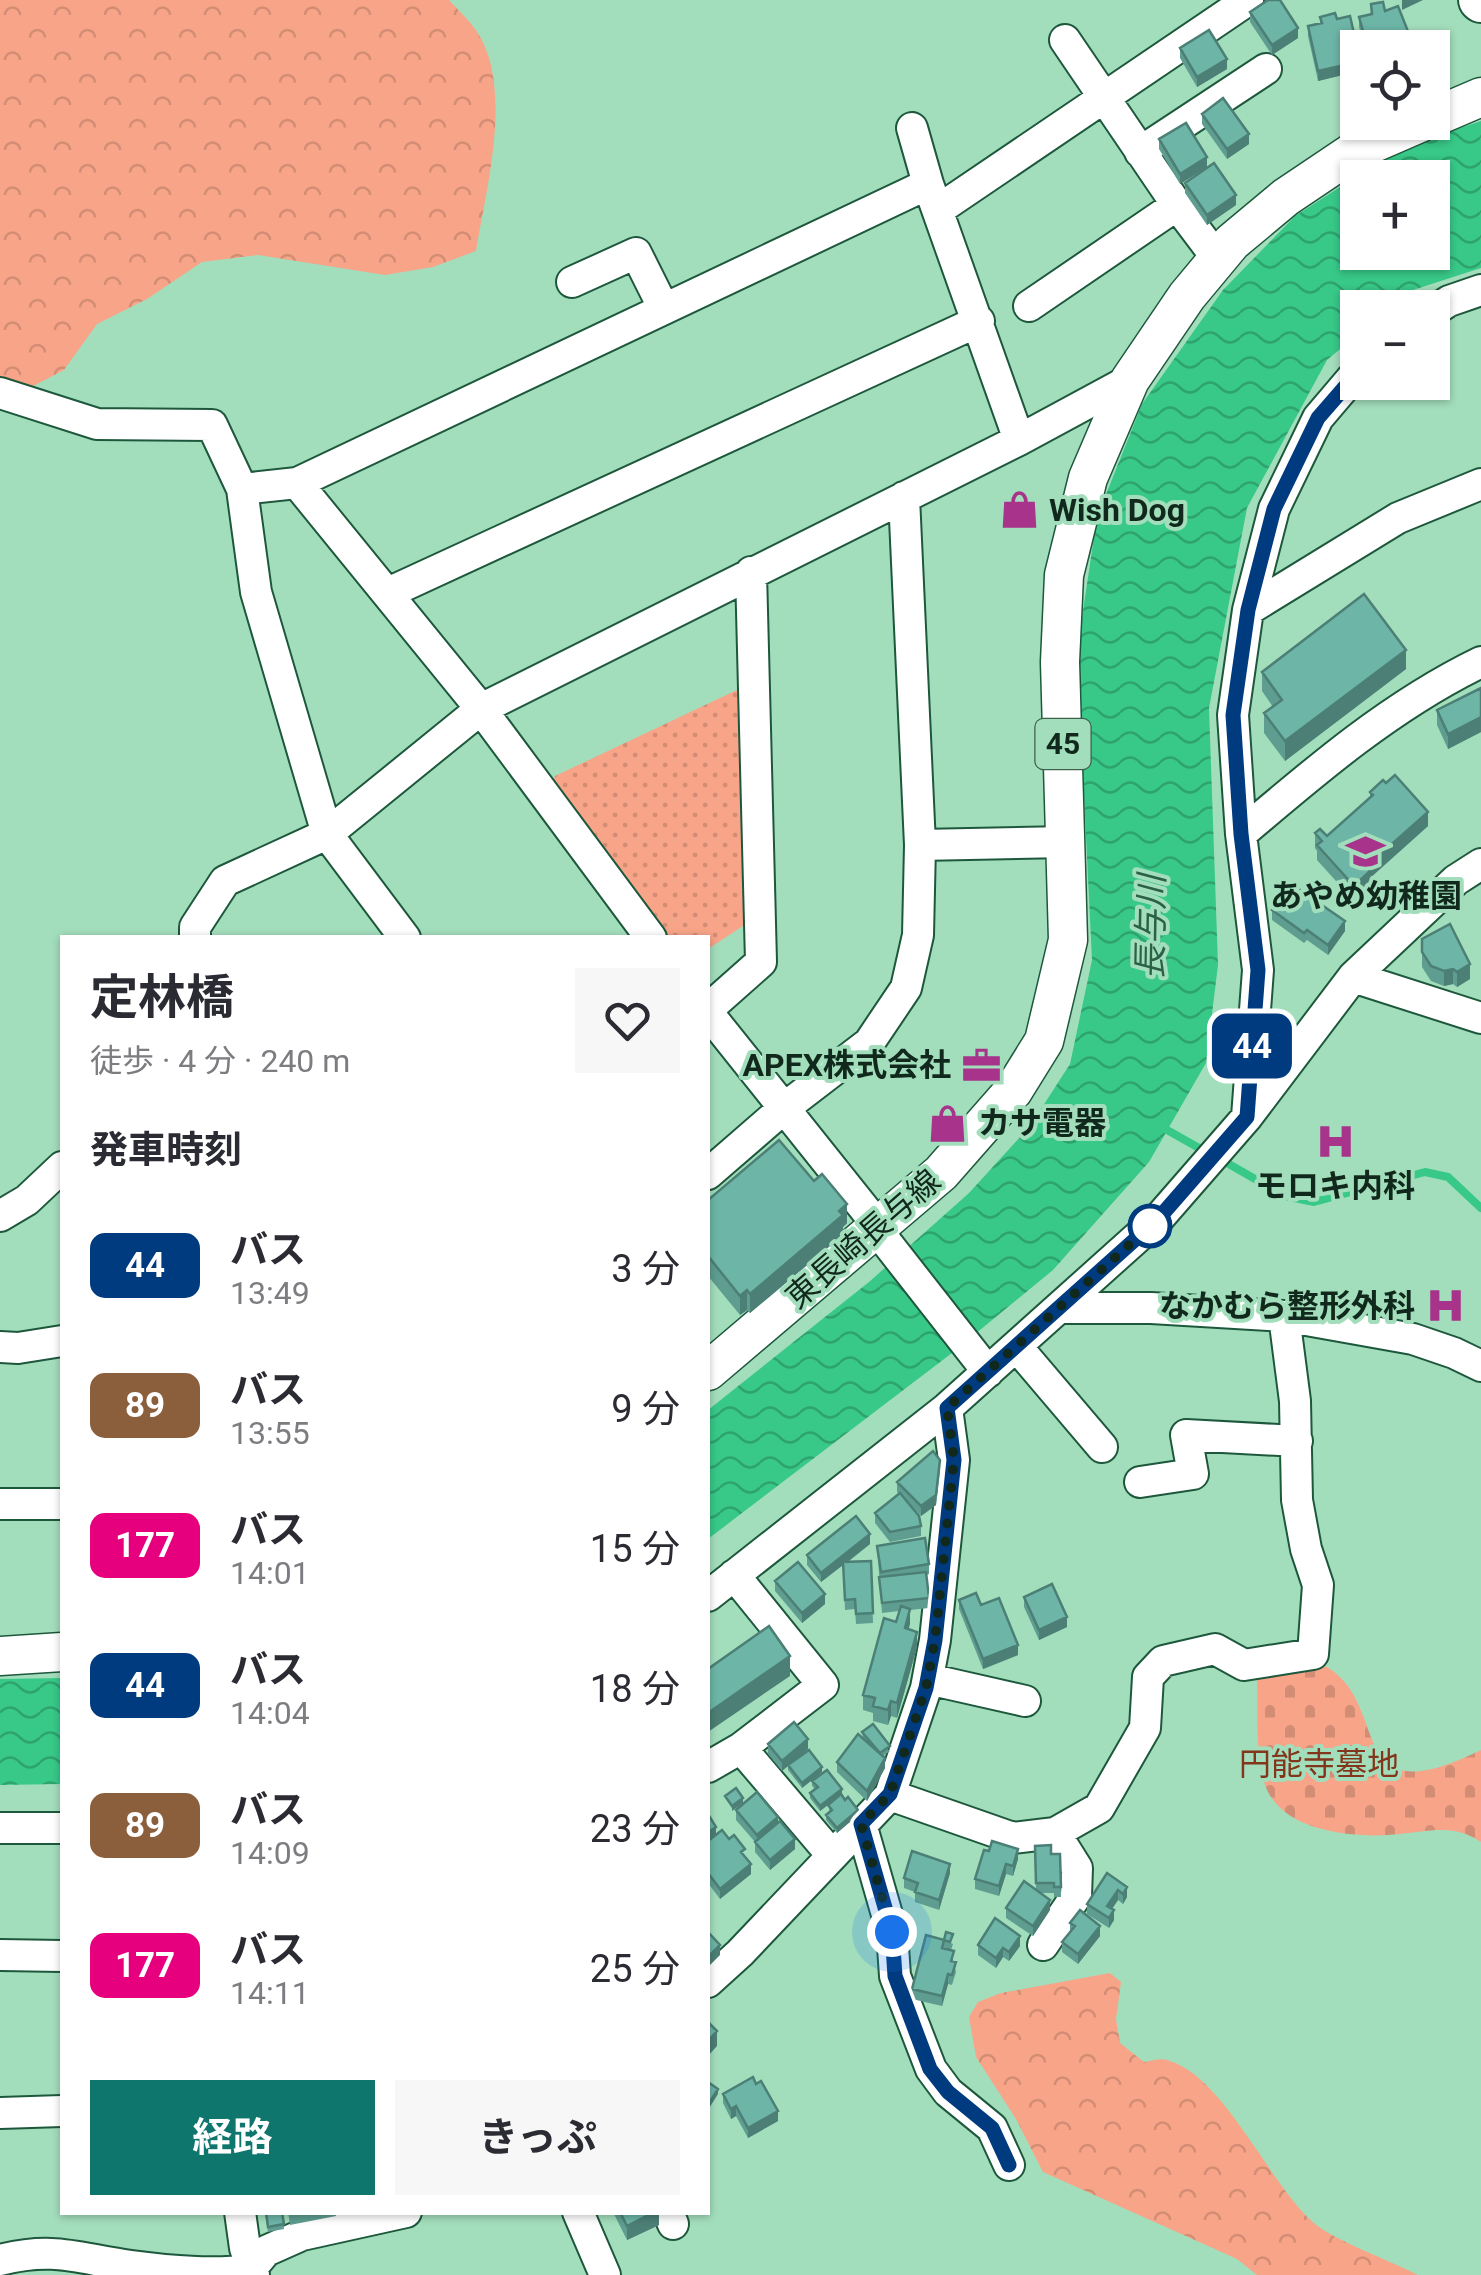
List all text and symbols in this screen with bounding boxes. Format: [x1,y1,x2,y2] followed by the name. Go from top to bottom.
[1340,30,1450,400] map controls
[1340,30,1450,140] button: locate
[1340,160,1450,270] button: +
[1340,290,1450,400] button: −
[998,489,1040,531] shop icon: Wish Dog
[1049,491,1185,529] place label: Wish Dog
[1036,719,1090,769] road number: 45
[1345,830,1387,872] school or university icon: あやめ幼稚園
[1130,870,1173,980] water label: 長与川
[1270,877,1462,915] place label: あやめ幼稚園
[575,968,680,1073] button: heart
[90,969,234,1026] text: 定林橋
[1207,1014,1297,1078] line badge: 44
[1232,1026,1272,1067] text: 44
[90,1042,350,1080] text: 徒歩 · 4 分 · 240 m
[960,1044,1002,1086] office icon: APEX株式会社
[743,1046,951,1084] place label: APEX株式会社
[927,1102,969,1144] shop icon: カサ電器
[978,1104,1106,1142] place label: カサ電器
[1314,1120,1356,1162] hospital icon: モロキ内科
[90,1128,242,1172] text: 発車時刻
[778,1162,948,1316] street label: 東長崎長与線
[1255,1167,1415,1205] place label: モロキ内科
[1129,1205,1171,1247] unlabelled marker
[230,1228,306,1272] text: バス
[125,1245,165,1286] text: 44
[611,1247,680,1291] text: 3 分
[230,1274,310,1312] text: 13:49
[1424,1285,1466,1327] hospital icon: なかむら整形外科
[1159,1287,1415,1325] place label: なかむら整形外科
[230,1368,306,1412] text: バス
[125,1385,165,1426] text: 89
[611,1387,680,1431] text: 9 分
[230,1414,310,1452] text: 13:55
[230,1508,306,1552] text: バス
[115,1525,175,1566] text: 177
[590,1527,680,1571] text: 15 分
[230,1554,310,1592] text: 14:01
[230,1648,306,1692] text: バス
[125,1665,165,1706] text: 44
[590,1667,680,1711] text: 18 分
[230,1694,310,1732] text: 14:04
[1239,1745,1399,1783] park label: 円能寺墓地
[230,1788,306,1832] text: バス
[125,1805,165,1846] text: 89
[590,1807,680,1851] text: 23 分
[230,1834,310,1872] text: 14:09
[867,1907,917,1957] your location
[230,1928,306,1972] text: バス
[115,1945,175,1986] text: 177
[590,1947,680,1991] text: 25 分
[230,1974,310,2012] text: 14:11
[90,2080,375,2195] button: 経路
[395,2080,680,2195] button: きっぷ

